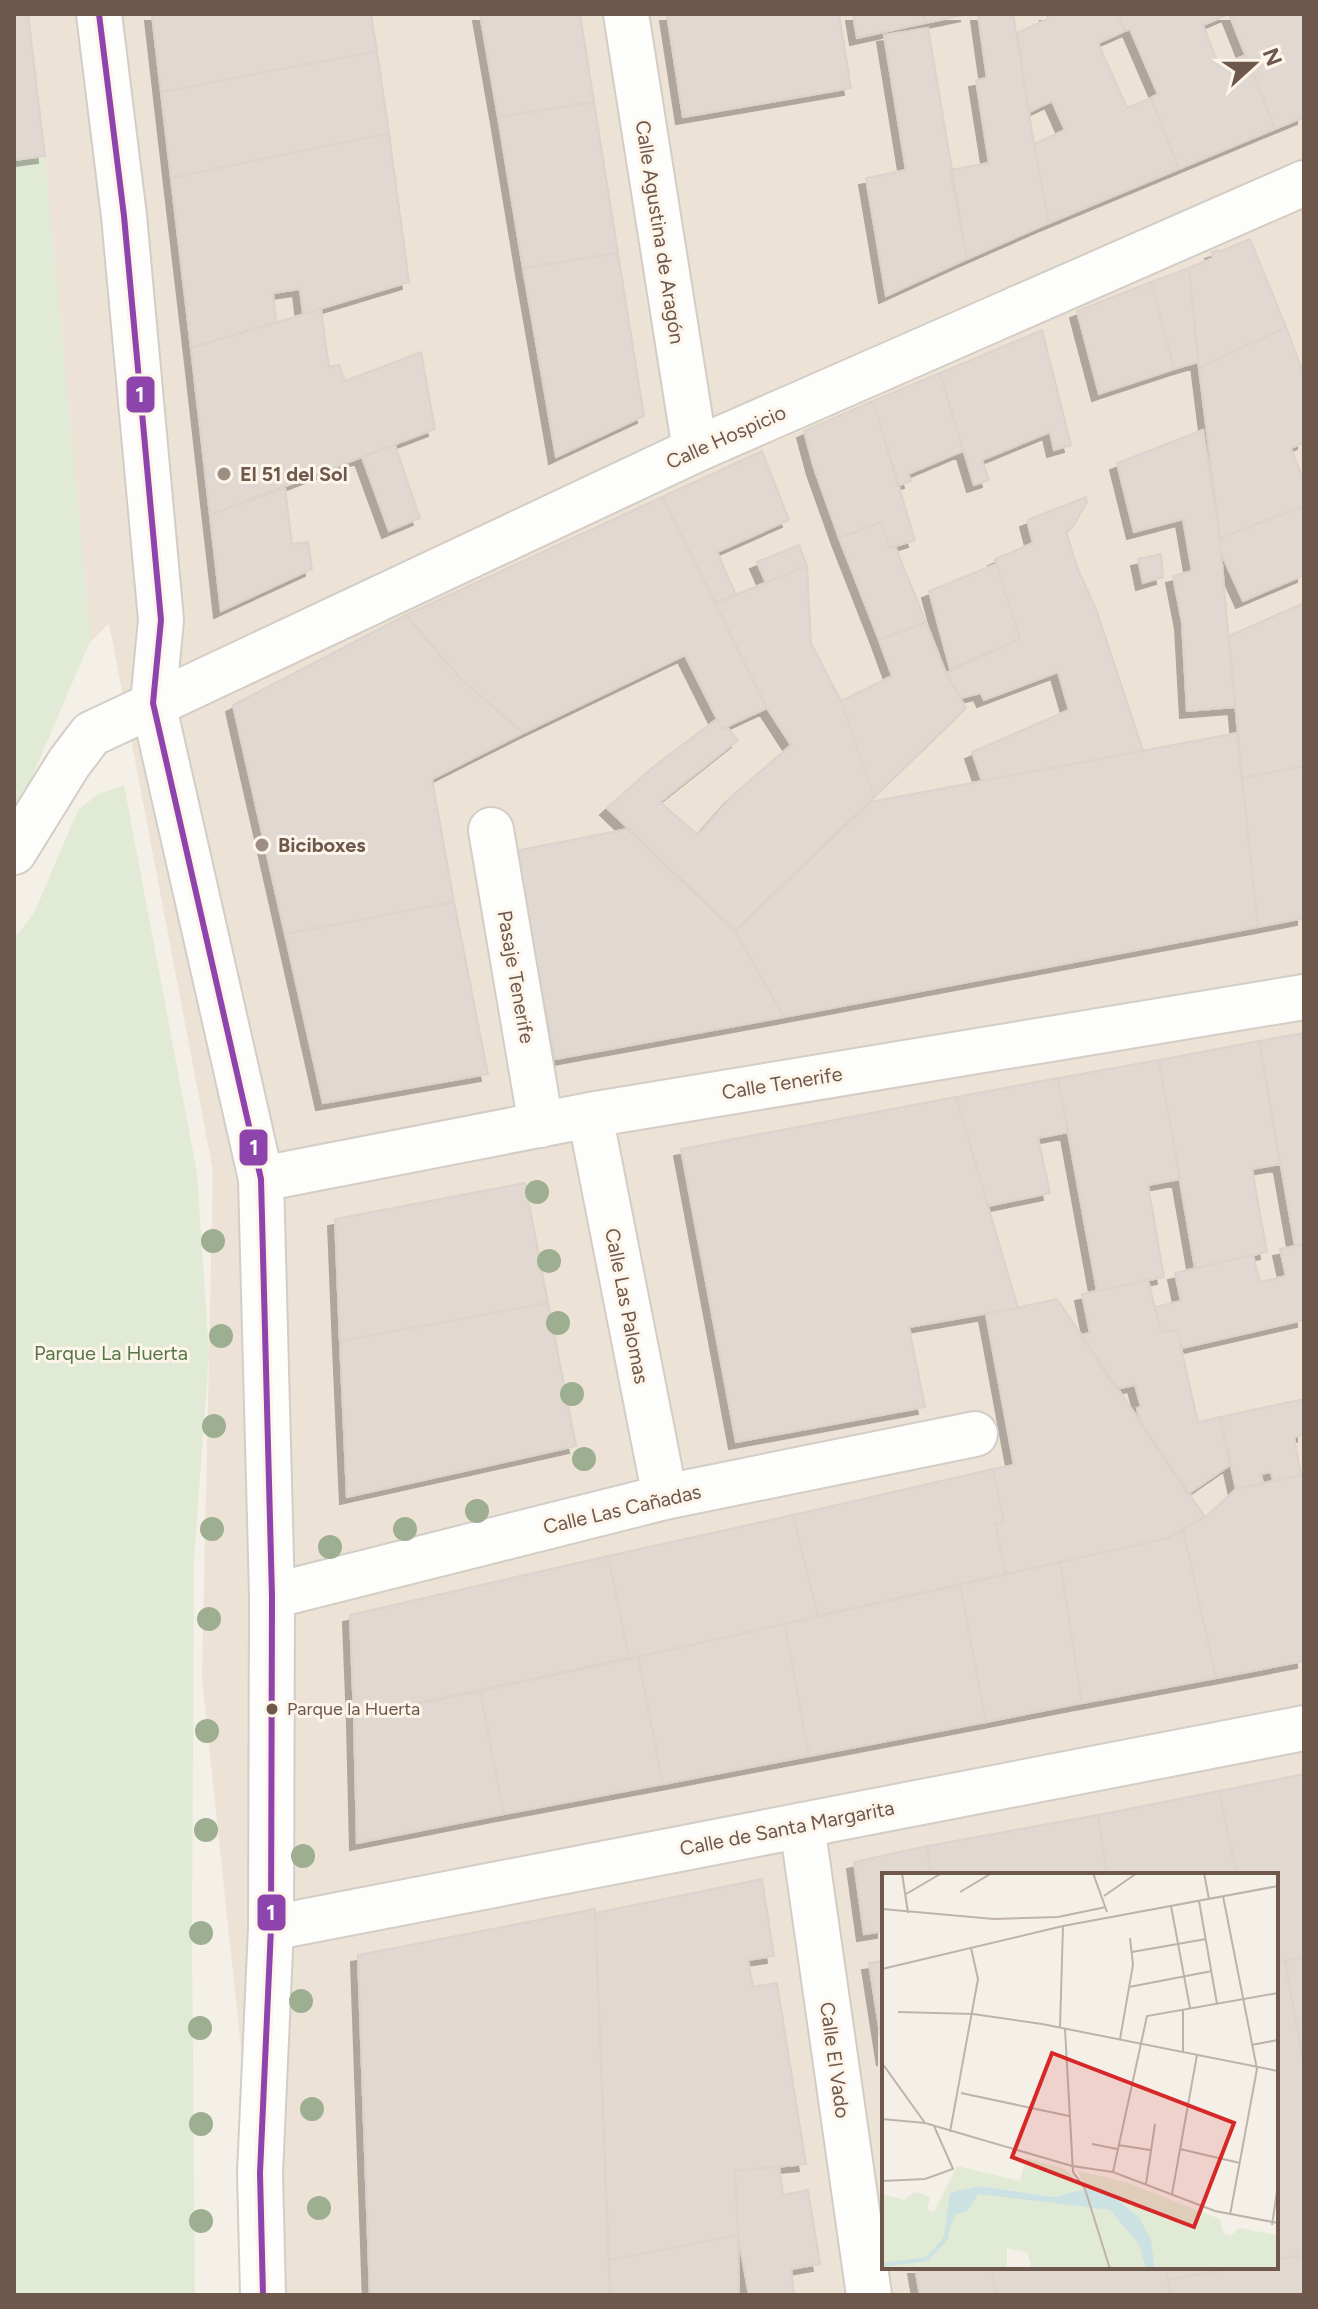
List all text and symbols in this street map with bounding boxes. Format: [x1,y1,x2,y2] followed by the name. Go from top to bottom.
[1214,24,1294,104] north arrow
[1257,44,1288,70] text: N
[630,119,690,345] street label: Calle Agustina de Aragón
[125,375,156,414] line badge: 1
[135,381,145,408] text: 1
[662,400,790,474] street label: Calle Hospicio
[240,462,348,486] place label: El 51 del Sol
[215,465,233,483] marker: El 51 del Sol
[278,833,366,857] place label: Biciboxes
[253,836,271,854] marker: Biciboxes
[492,909,540,1046] street label: Pasaje Tenerife
[720,1062,844,1104] street label: Calle Tenerife
[238,1128,269,1167] line badge: 1
[249,1134,259,1161] text: 1
[600,1226,654,1386] street label: Calle Las Palomas
[34,1341,188,1365] park label: Parque La Huerta
[541,1479,703,1539] street label: Calle Las Cañadas
[287,1698,420,1720] place label: Parque la Huerta
[264,1701,280,1717] marker: Parque la Huerta
[678,1795,896,1861] street label: Calle de Santa Margarita
[882,1873,1278,2269] inset map
[256,1893,287,1932] line badge: 1
[266,1899,276,1926] text: 1
[815,2000,855,2120] street label: Calle El Vado

